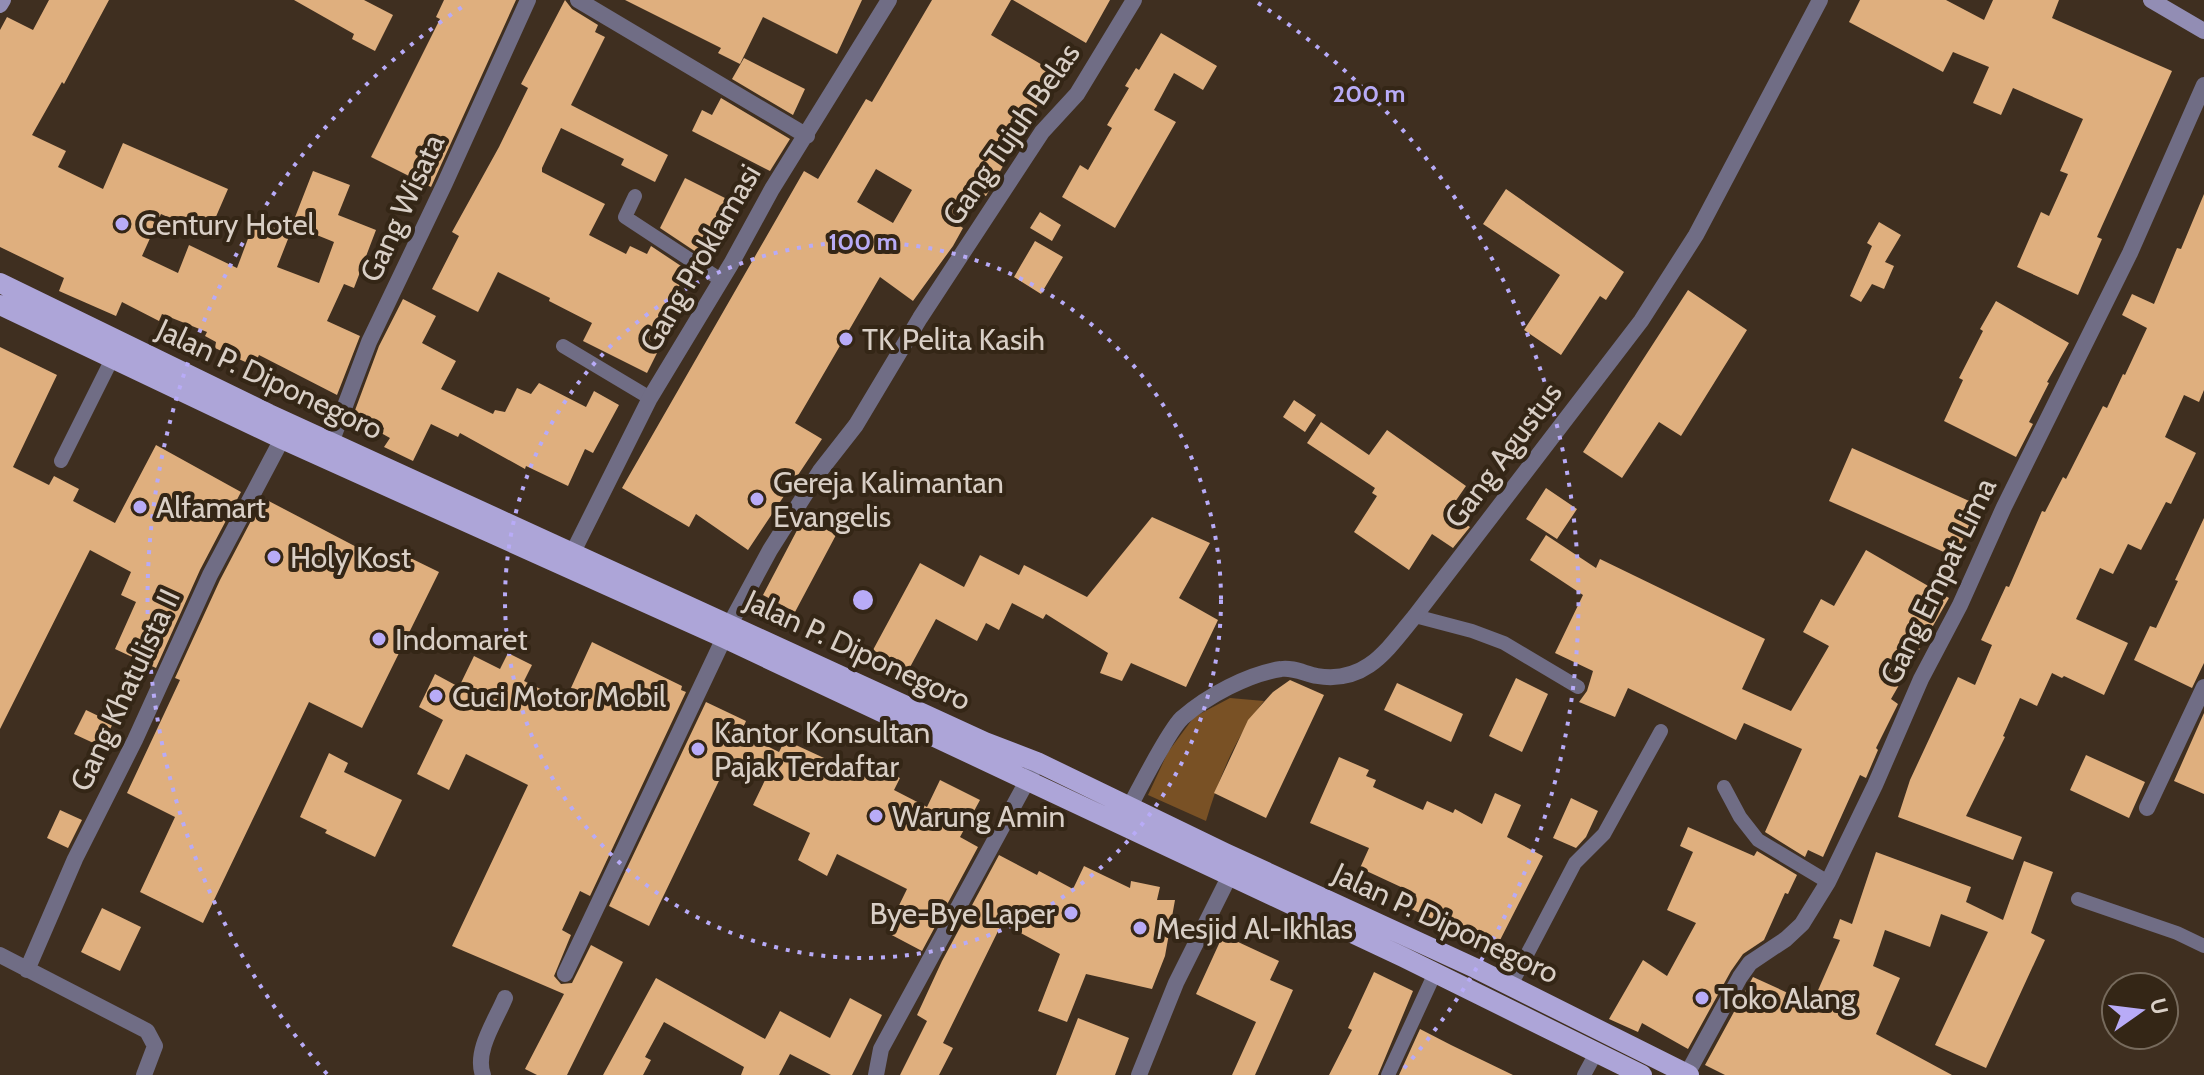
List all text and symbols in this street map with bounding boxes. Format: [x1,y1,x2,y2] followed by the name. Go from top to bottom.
[934,36,1088,232] street label: Gang Tujuh Belas
[1333,79,1405,108] text: 200 m
[352,128,453,288] street label: Gang Wisata
[631,158,769,358] street label: Gang Proklamasi
[138,206,315,243] place label: Century Hotel
[113,215,131,233] marker: Century Hotel
[828,227,898,256] text: 100 m
[150,310,389,447] street label: Jalan P. Diponegoro
[862,321,1045,358] place label: TK Pelita Kasih
[837,330,855,348] marker: TK Pelita Kasih
[1436,375,1570,535] street label: Gang Agustus
[773,464,1004,535] place label: Gereja Kalimantan Evangelis
[1872,471,2004,690] street label: Gang Empat Lima
[156,489,266,526] place label: Alfamart
[748,490,766,508] marker: Gereja Kalimantan Evangelis
[131,498,149,516] marker: Alfamart
[290,539,411,576] place label: Holy Kost
[265,548,283,566] marker: Holy Kost
[738,581,977,718] street label: Jalan P. Diponegoro
[62,583,188,797] street label: Gang Khatulista II
[849,586,877,614] centre of rings
[395,621,528,658] place label: Indomaret
[370,630,388,648] marker: Indomaret
[452,678,666,715] place label: Cuci Motor Mobil
[427,687,445,705] marker: Cuci Motor Mobil
[714,714,930,785] place label: Kantor Konsultan Pajak Terdaftar
[689,740,707,758] marker: Kantor Konsultan Pajak Terdaftar
[892,798,1065,835] place label: Warung Amin
[867,807,885,825] marker: Warung Amin
[1326,854,1565,991] street label: Jalan P. Diponegoro
[870,895,1056,932] place label: Bye-Bye Laper
[1062,904,1080,922] marker: Bye-Bye Laper
[1156,910,1353,947] place label: Mesjid Al-Ikhlas
[1131,919,1149,937] marker: Mesjid Al-Ikhlas
[2100,971,2180,1051] north arrow
[1718,980,1857,1017] place label: Toko Alang
[1693,989,1711,1007] marker: Toko Alang
[2144,995,2174,1017] text: U

